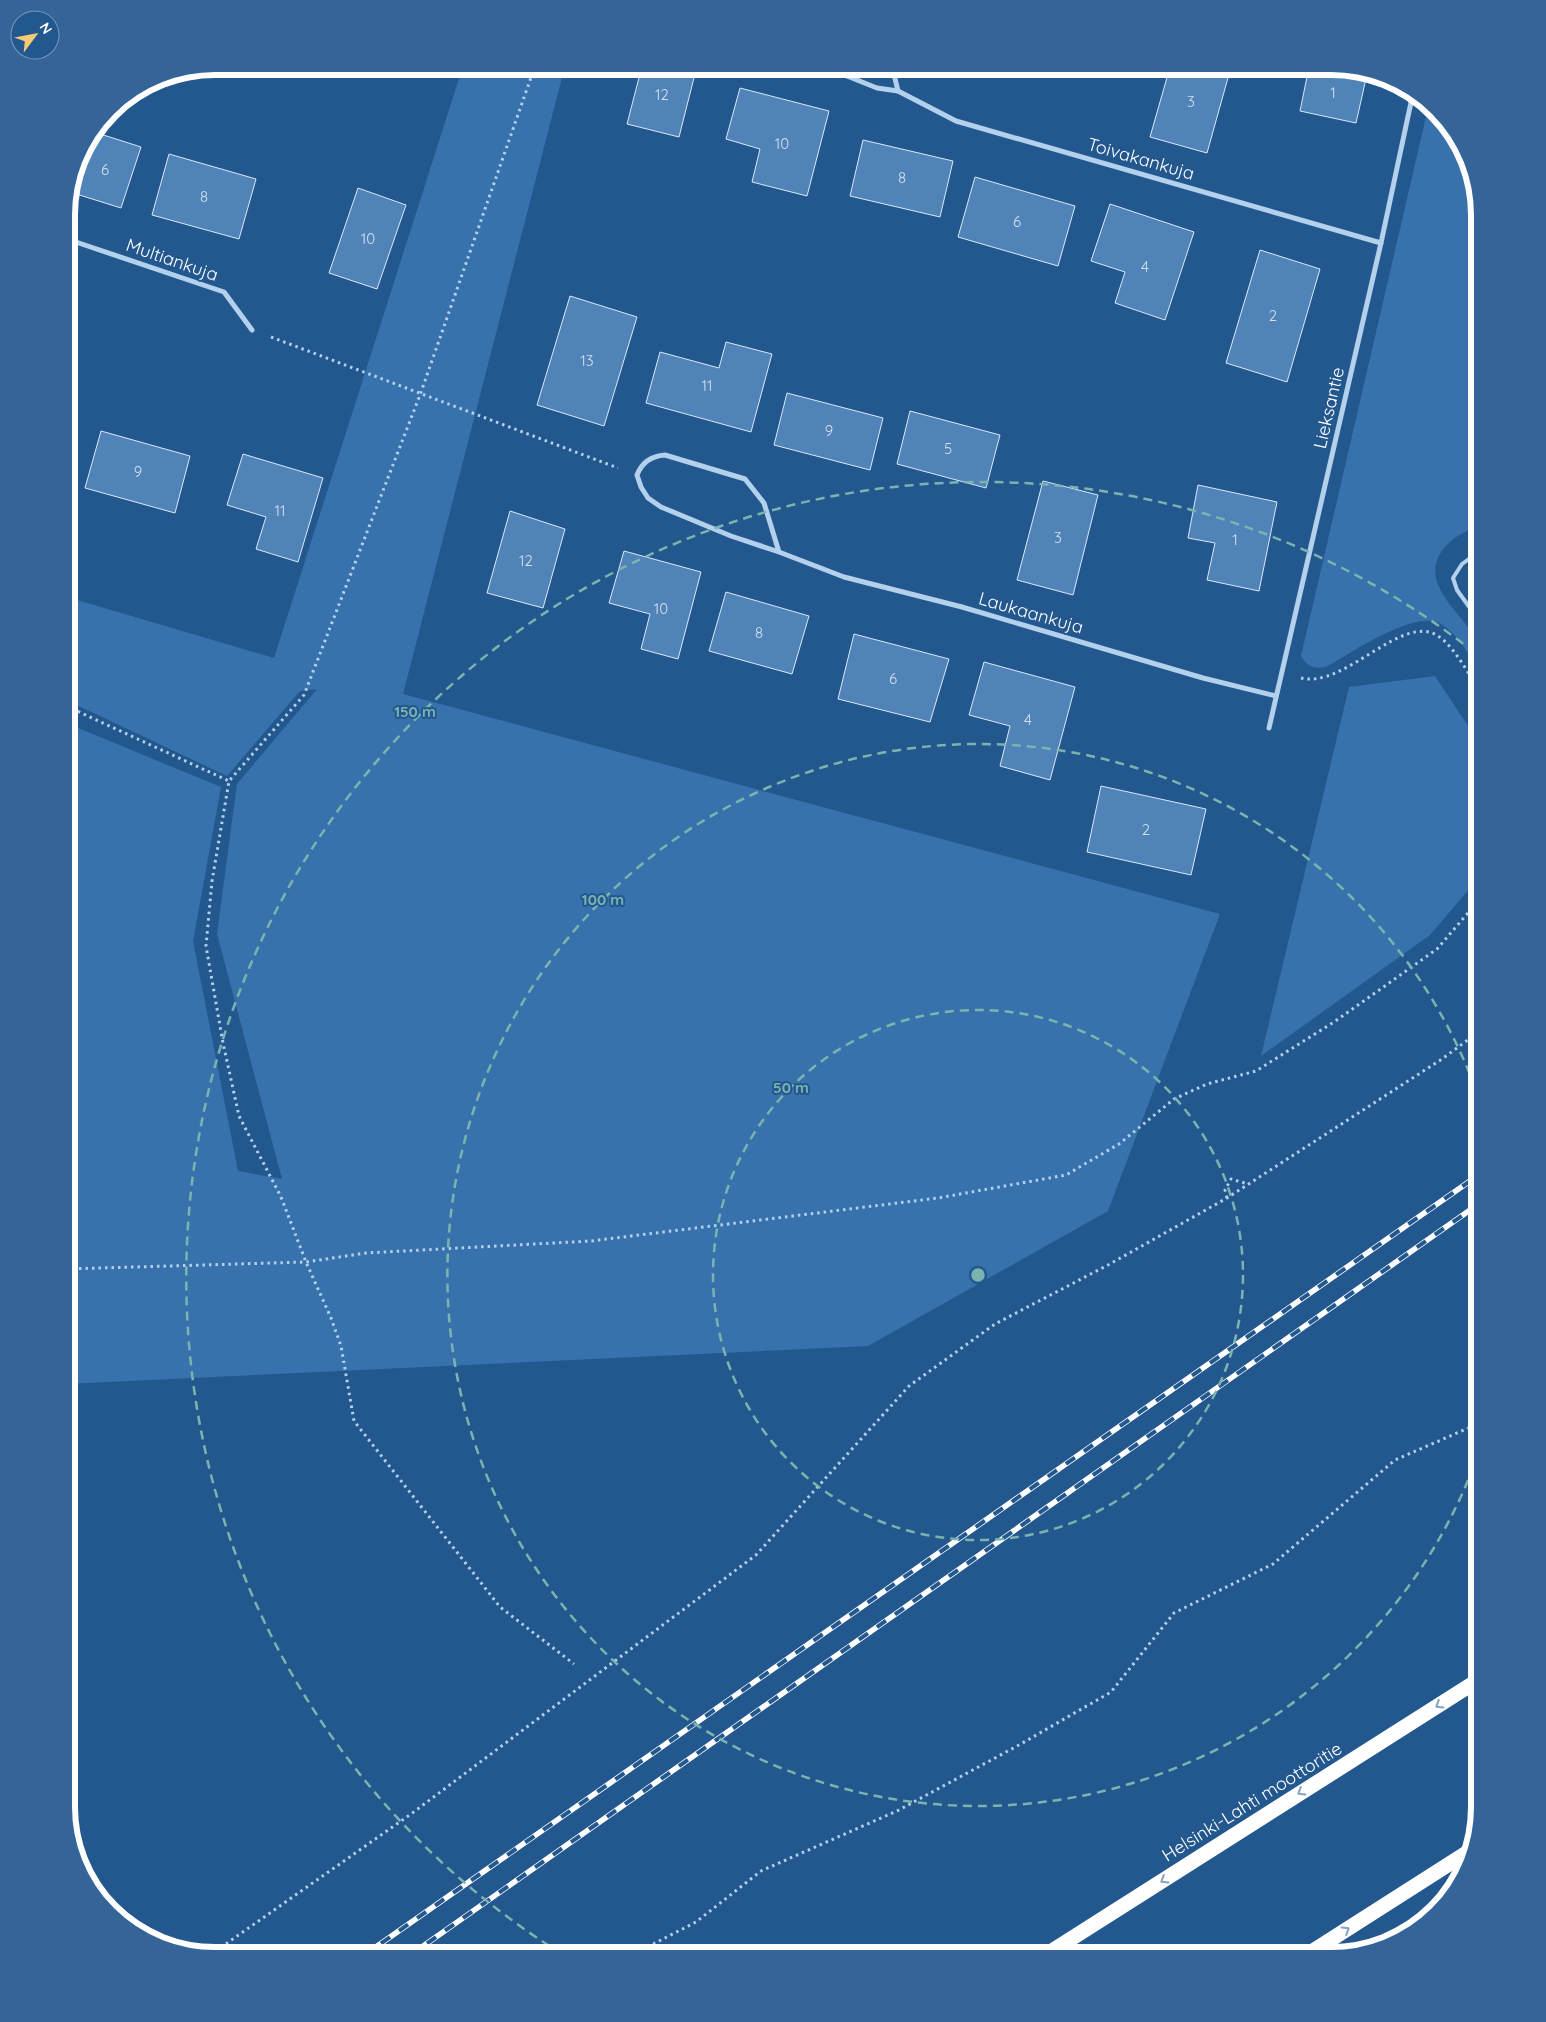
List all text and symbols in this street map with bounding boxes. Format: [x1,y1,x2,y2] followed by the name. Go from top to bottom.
[10,10,60,60] north arrow
[36,19,56,37] text: N
[1330,83,1336,102] house number: 1
[655,85,669,104] house number: 12
[1187,92,1195,111] house number: 3
[1085,132,1197,185] street label: Toivakankuja
[775,134,789,153] house number: 10
[101,160,109,179] house number: 6
[898,168,906,187] house number: 8
[200,187,208,206] house number: 8
[1013,212,1021,231] house number: 6
[361,229,375,248] house number: 10
[123,233,221,286] street label: Multiankuja
[1141,257,1149,276] house number: 4
[1269,306,1277,325] house number: 2
[580,351,594,370] house number: 13
[1308,365,1349,451] street label: Lieksantie
[701,376,713,395] house number: 11
[825,421,833,440] house number: 9
[944,439,952,458] house number: 5
[134,462,142,481] house number: 9
[274,501,286,520] house number: 11
[1054,528,1062,547] house number: 3
[1232,530,1238,549] house number: 1
[519,551,533,570] house number: 12
[976,587,1086,638] street label: Laukaankuja
[654,599,668,618] house number: 10
[755,623,763,642] house number: 8
[889,669,897,688] house number: 6
[394,702,436,721] text: 150 m
[1024,710,1032,729] house number: 4
[1142,820,1150,839] house number: 2
[582,890,624,909] text: 100 m
[773,1078,809,1097] text: 50 m
[969,1266,987,1284] centre of rings
[1435,1699,1444,1708] one-way arrow
[1157,1737,1346,1866] street label: Helsinki-Lahti moottoritie
[1298,1786,1307,1796] one-way arrow
[1161,1873,1170,1883] one-way arrow
[1341,1926,1350,1936] one-way arrow

